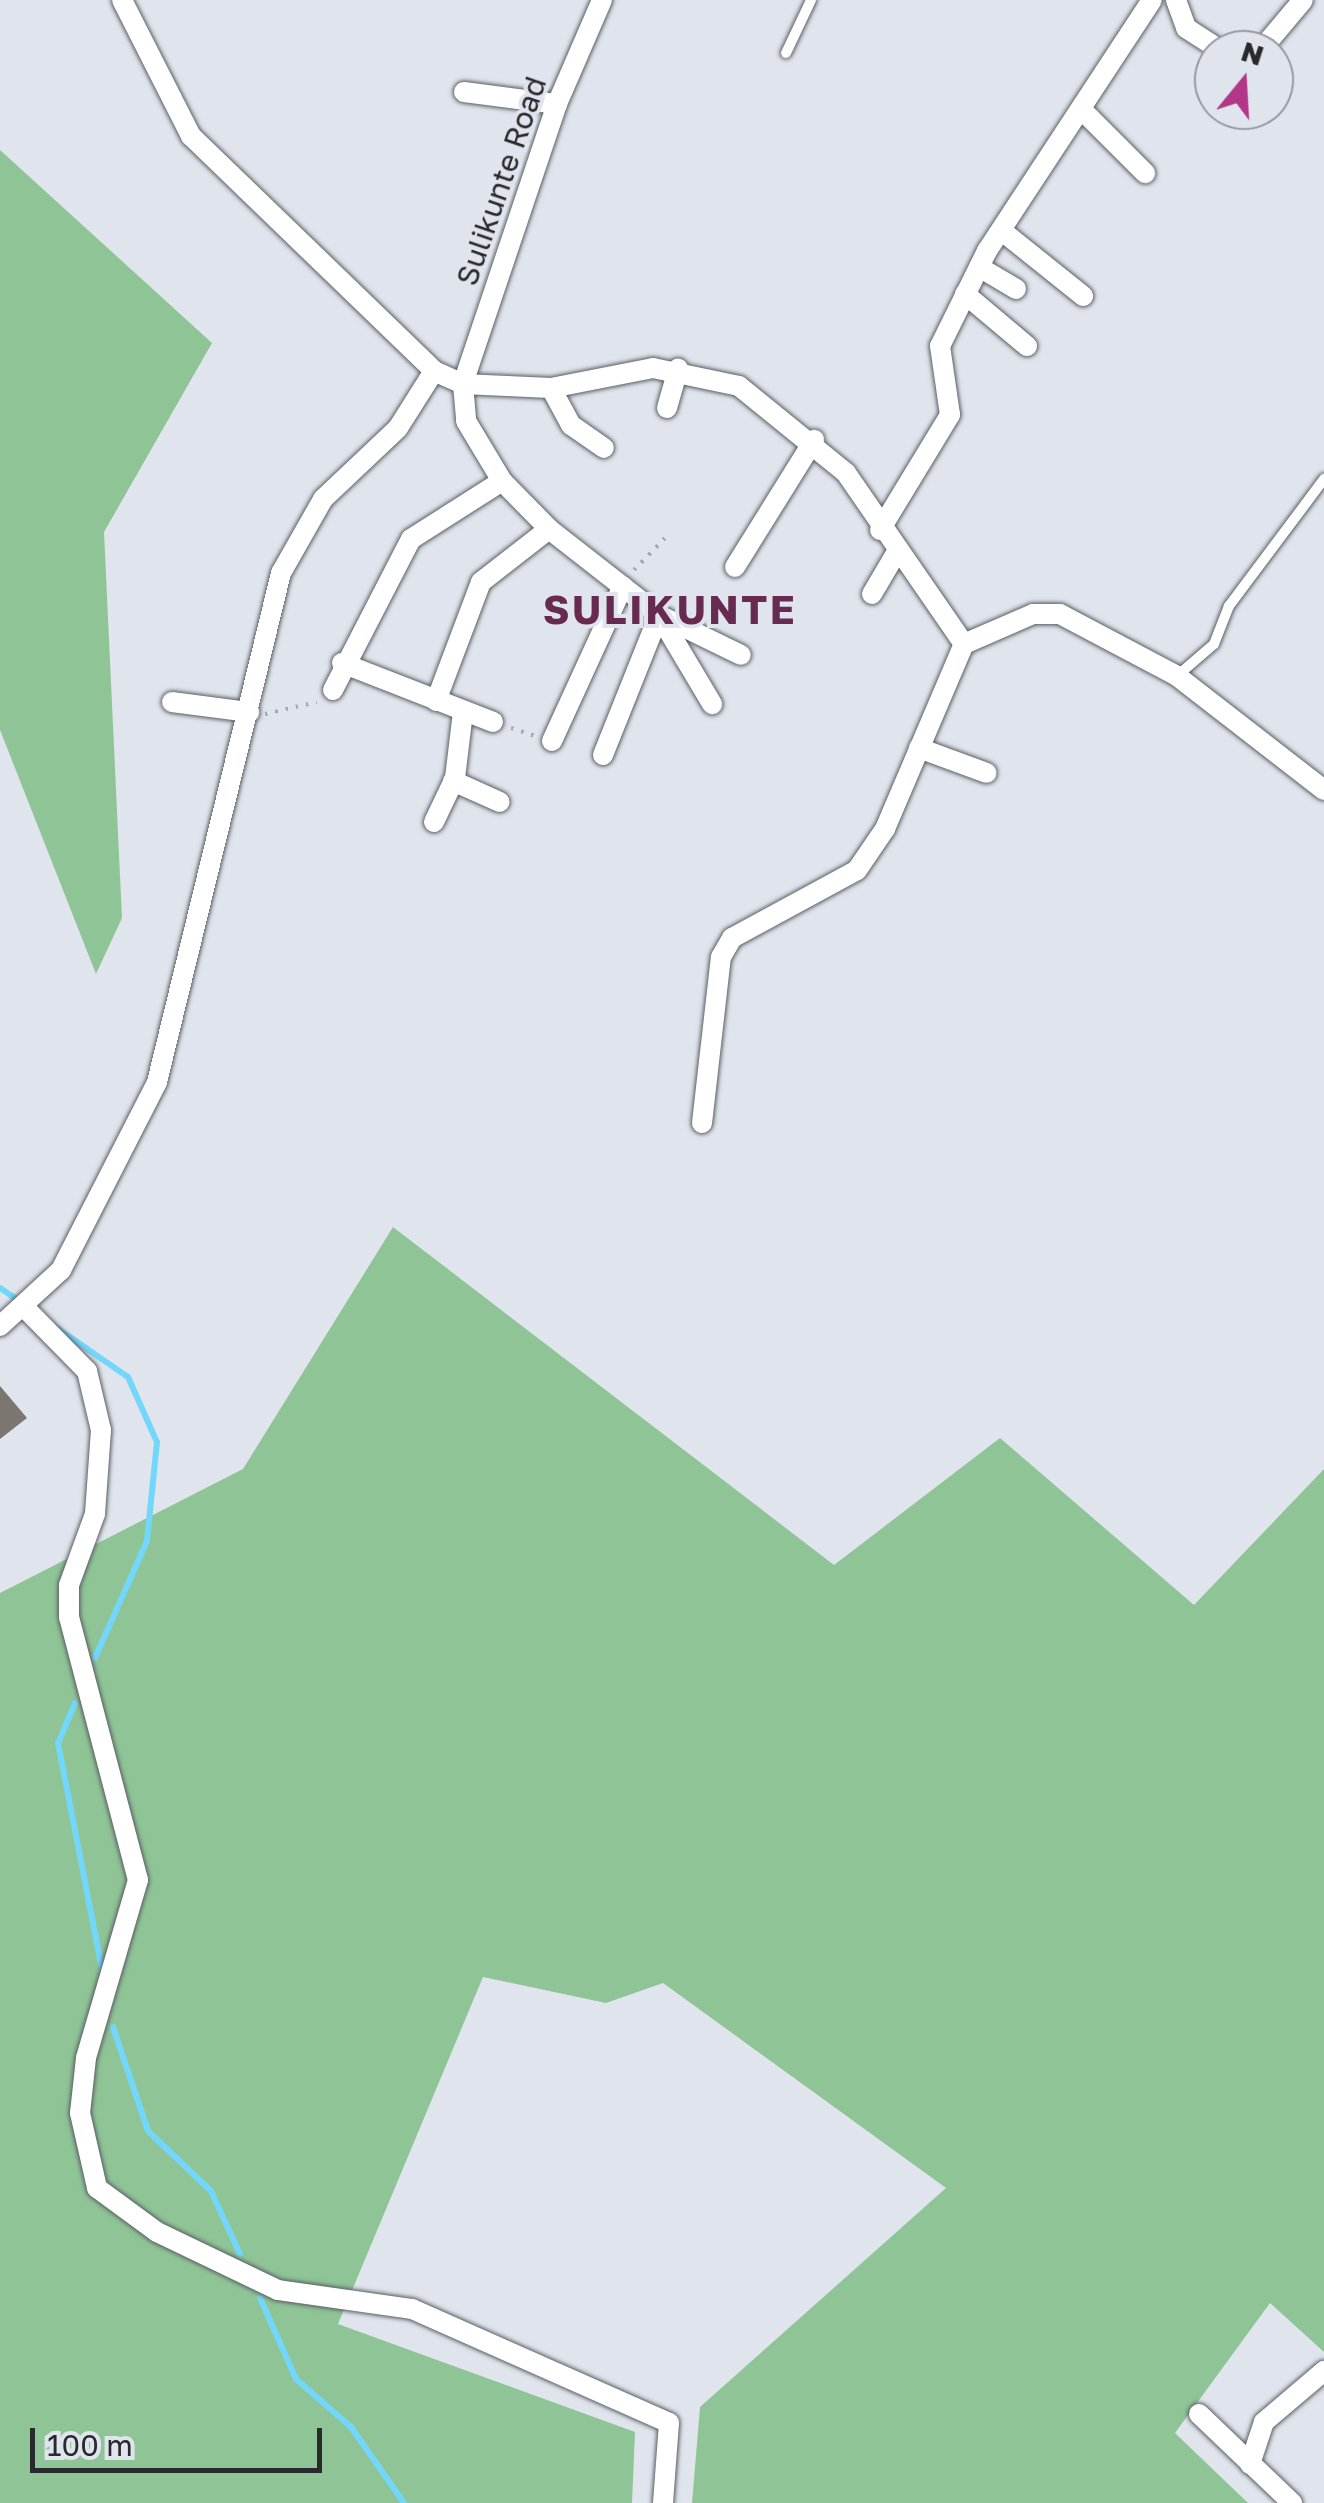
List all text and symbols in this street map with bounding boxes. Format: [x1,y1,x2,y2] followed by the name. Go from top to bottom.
[1194,30,1294,130] north arrow
[1238,34,1268,72] text: N
[448,72,554,290] street label: Sulikunte Road
[543,585,797,633] district label: SULIKUNTE
[35,2408,328,2470] scale bar
[47,2427,133,2463] text: 100 m

